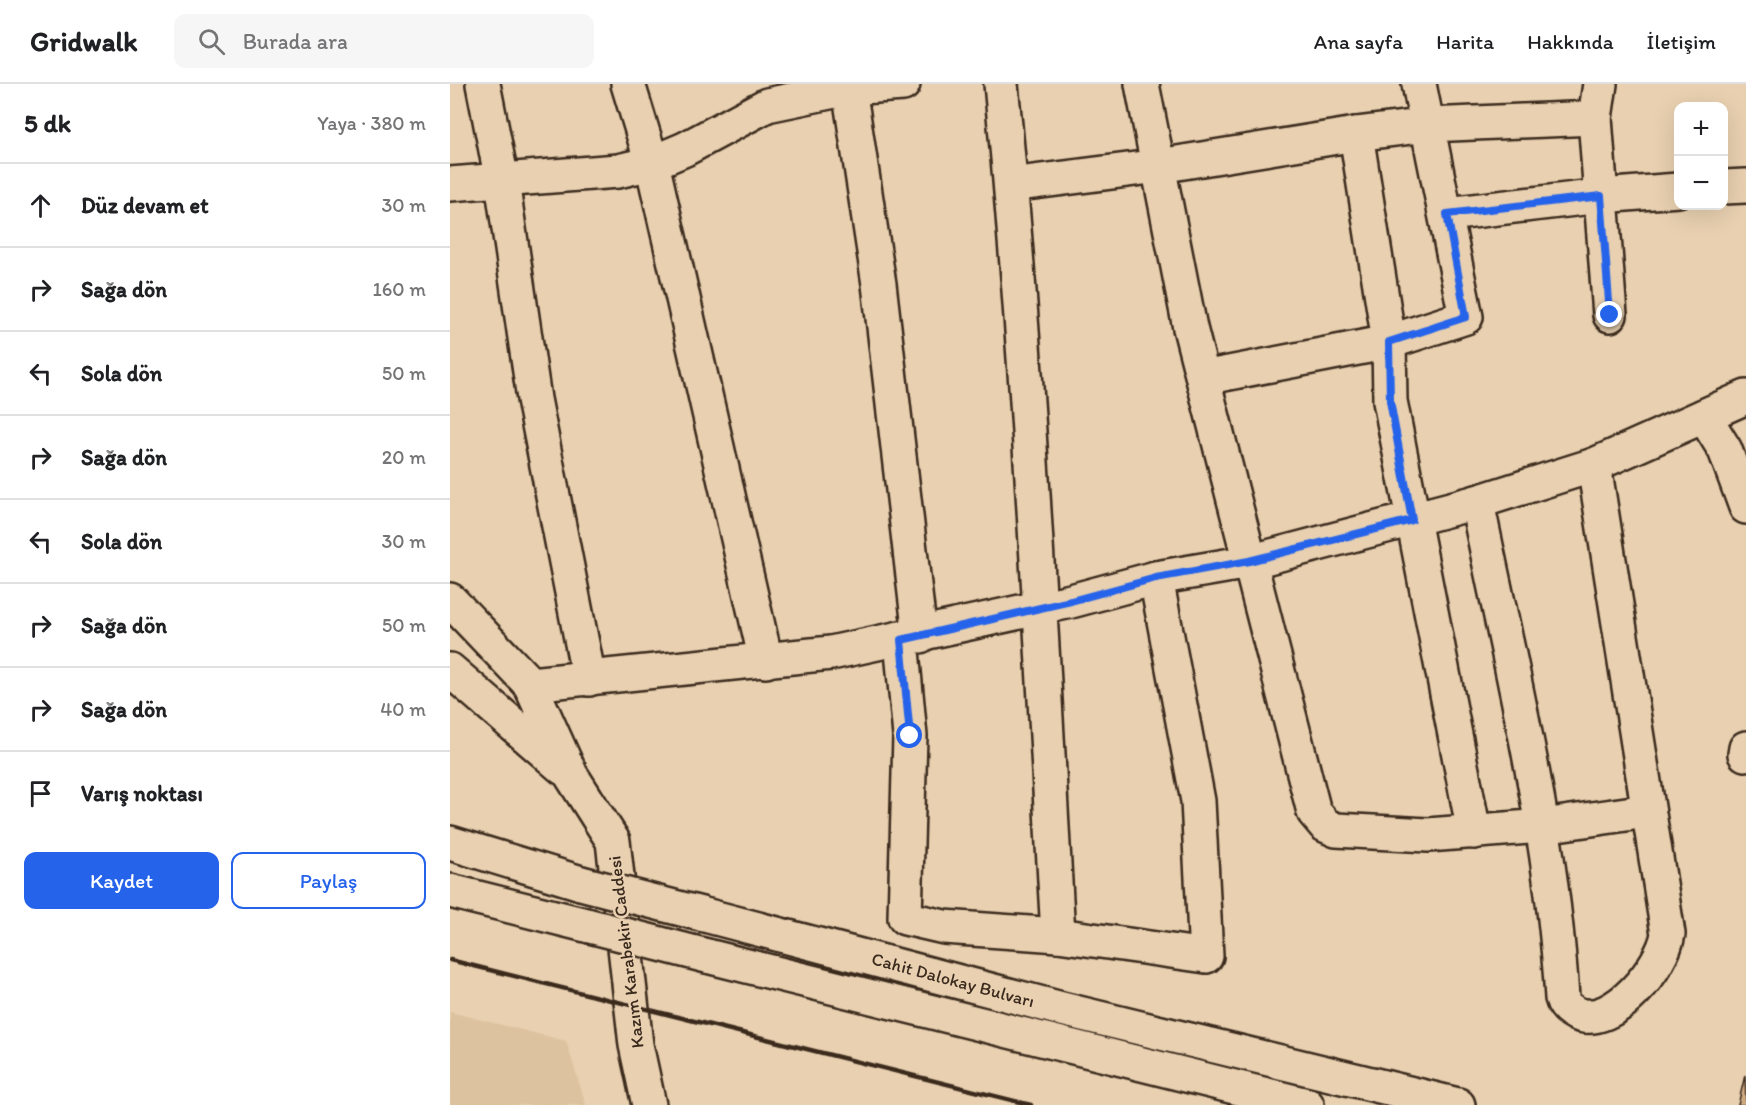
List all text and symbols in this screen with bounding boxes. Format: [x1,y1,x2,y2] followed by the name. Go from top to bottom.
[174,14,594,68] search box
[30,24,138,58] text: Gridwalk
[195,25,228,58] icon: search
[243,28,348,55] text: Burada ara
[1314,29,1403,54] text: Ana sayfa
[1436,29,1494,54] text: Harita
[1527,29,1614,54] text: Hakkında
[1647,29,1716,54] text: İletişim
[1674,102,1728,210] map controls
[1674,102,1728,156] button: +
[24,107,71,139] text: 5 dk
[317,111,426,135] text: Yaya · 380 m
[1674,156,1728,210] button: −
[24,189,57,222] icon: ahead
[81,192,208,219] text: Düz devam et
[381,193,426,217] text: 30 m
[24,273,57,306] icon: right
[81,276,167,303] text: Sağa dön
[373,277,426,301] text: 160 m
[1596,301,1622,327] route end
[24,357,57,390] icon: left
[81,360,162,387] text: Sola dön
[382,361,426,385] text: 50 m
[24,441,57,474] icon: right
[81,444,167,471] text: Sağa dön
[382,445,426,469] text: 20 m
[24,525,57,558] icon: left
[81,528,162,555] text: Sola dön
[381,529,426,553] text: 30 m
[24,609,57,642] icon: right
[81,612,167,639] text: Sağa dön
[382,613,426,637] text: 50 m
[24,693,57,726] icon: right
[81,696,167,723] text: Sağa dön
[380,697,426,721] text: 40 m
[896,722,922,748] route start
[24,777,57,810] icon: arrive
[81,780,203,807] text: Varış noktası
[24,852,219,909] button: Kaydet
[231,852,426,909] button: Paylaş
[603,854,649,1050] street label: Kazım Karabekir Caddesi
[869,948,1037,1012] street label: Cahit Dalokay Bulvarı

